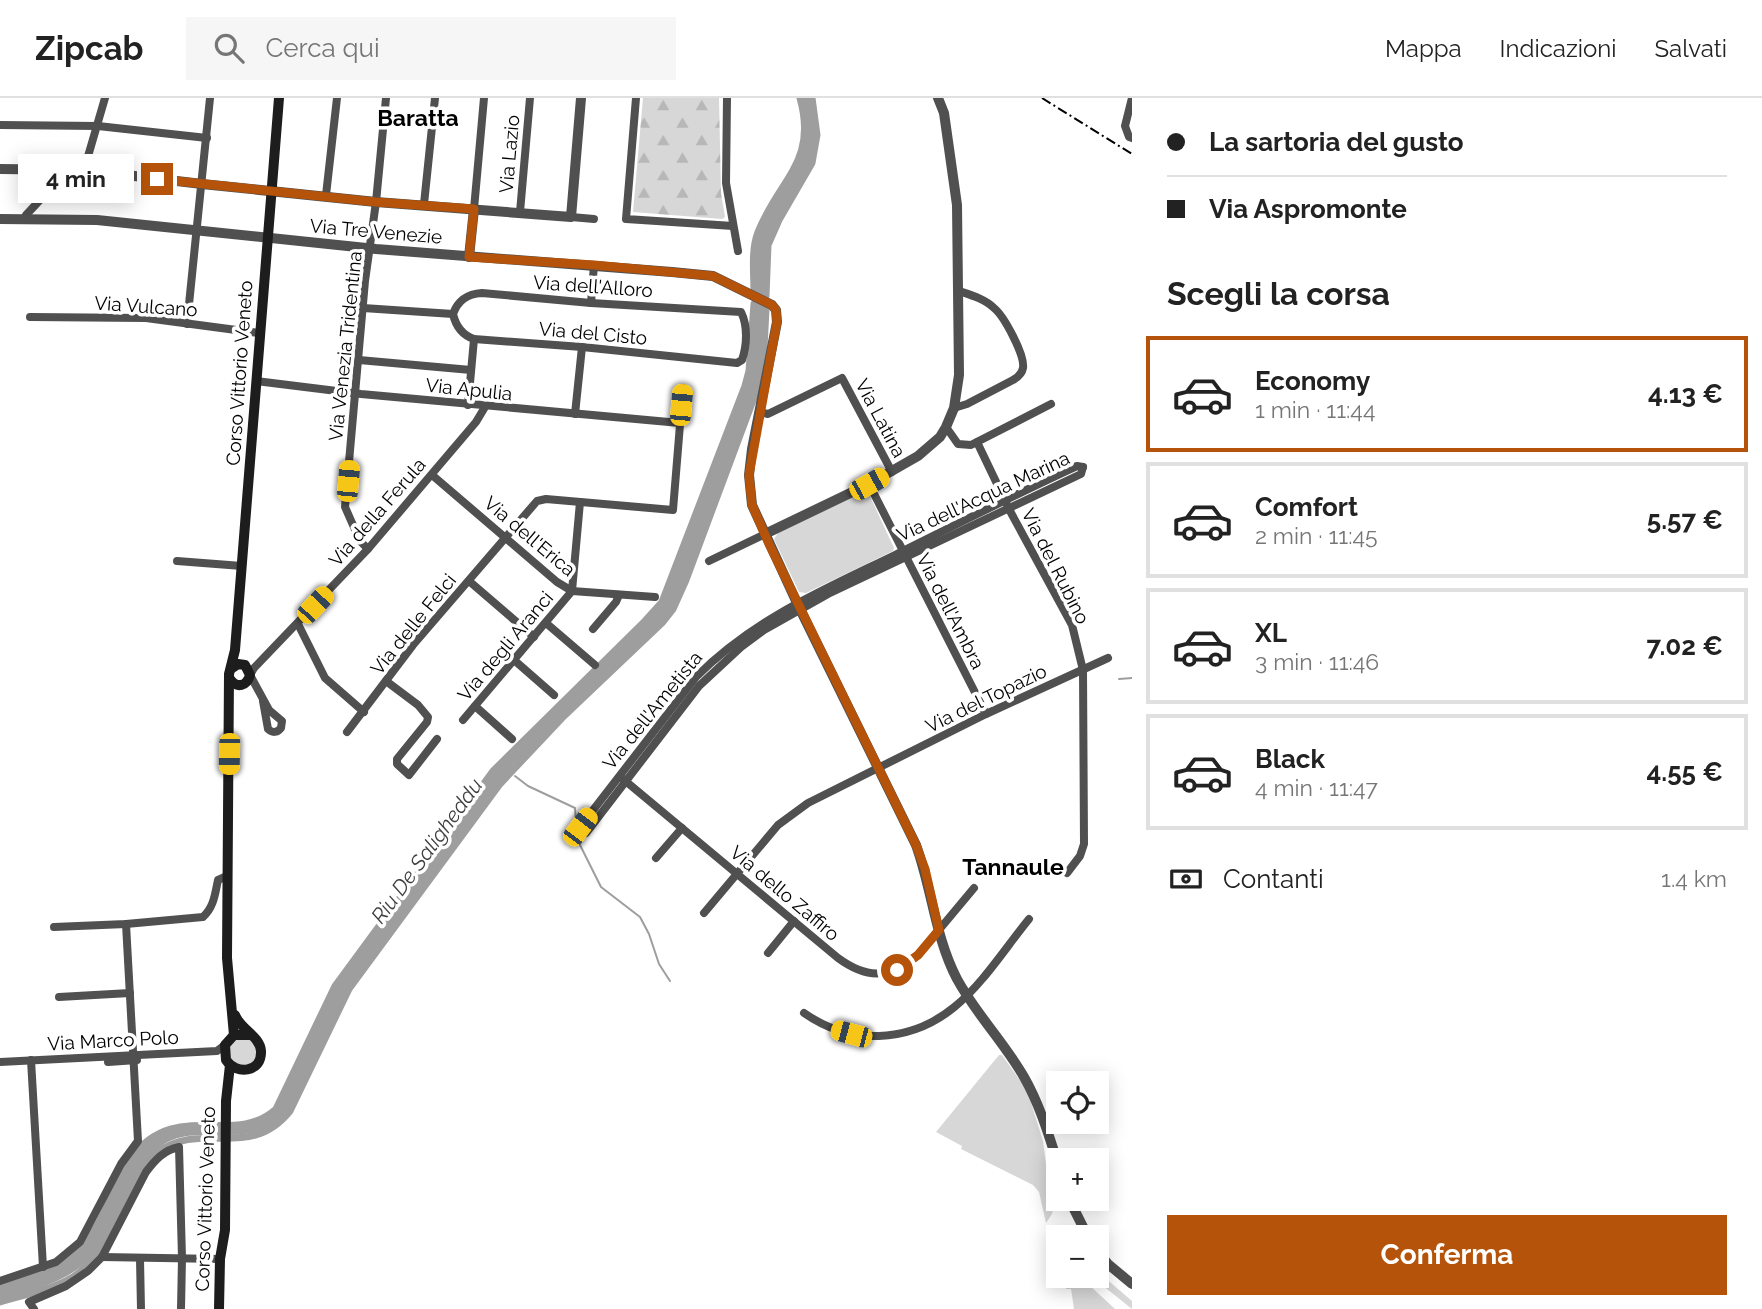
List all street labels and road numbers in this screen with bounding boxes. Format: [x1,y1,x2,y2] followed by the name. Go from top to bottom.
[495,114,523,194] street label: Via Lazio
[309,214,443,248] street label: Via Tre Venezie
[324,250,366,442] street label: Via Venezia Tridentina
[532,271,654,301] street label: Via dell'Alloro
[222,280,256,466] street label: Corso Vittorio Veneto
[94,291,198,321] street label: Via Vulcano
[538,317,648,349] street label: Via del Cisto
[424,374,514,404] street label: Via Apulia
[851,375,911,461] street label: Via Latina
[893,446,1073,546] street label: Via dell'Acqua Marina
[324,453,430,571] street label: Via della Ferula
[480,492,580,580] street label: Via dell'Erica
[1017,505,1095,627] street label: Via del Rubino
[912,550,990,672] street label: Via dell'Ambra
[366,569,460,679] street label: Via delle Felci
[453,587,557,705] street label: Via degli Aranci
[598,647,706,773] street label: Via dell'Ametista
[922,659,1050,737] street label: Via del Topazio
[726,841,844,945] street label: Via dello Zaffiro
[47,1026,179,1054] street label: Via Marco Polo
[191,1106,219,1292] street label: Corso Vittorio Veneto

